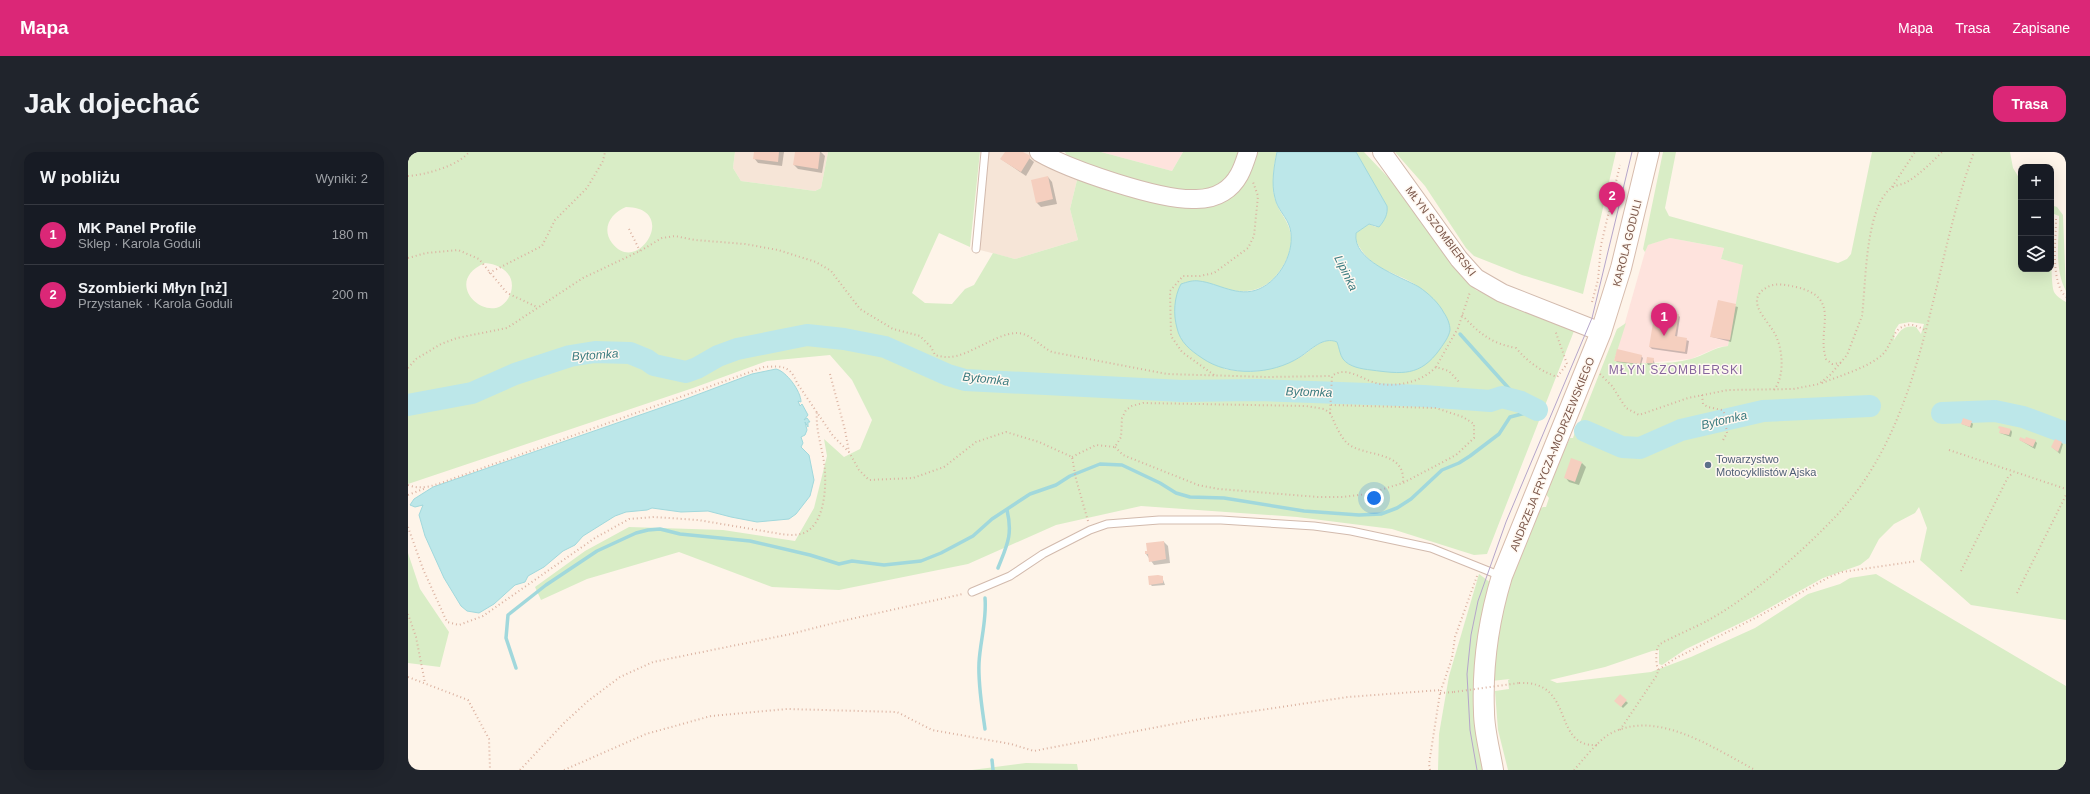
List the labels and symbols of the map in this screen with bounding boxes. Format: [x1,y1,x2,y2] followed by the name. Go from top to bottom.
[1599,182,1625,215] pin: 2
[1403,184,1479,278] street label: MŁYN SZOMBIERSKI
[1610,198,1644,288] street label: KAROLA GODULI
[1331,253,1361,293] water label: Lipinka
[1651,303,1677,336] pin: 1
[571,346,619,364] water label: Bytomka
[1507,355,1597,553] street label: ANDRZEJA FRYCZA-MODRZEWSKIEGO
[1609,363,1743,377] district label: MŁYN SZOMBIERSKI
[962,370,1010,388] water label: Bytomka
[1285,384,1333,400] water label: Bytomka
[1700,408,1749,432] water label: Bytomka
[1716,453,1817,478] place label: Towarzystwo Motocykllistów Ajska
[1703,460,1713,470] marker: Towarzystwo Motocykllistów Ajska
[1364,488,1384,508] your location

